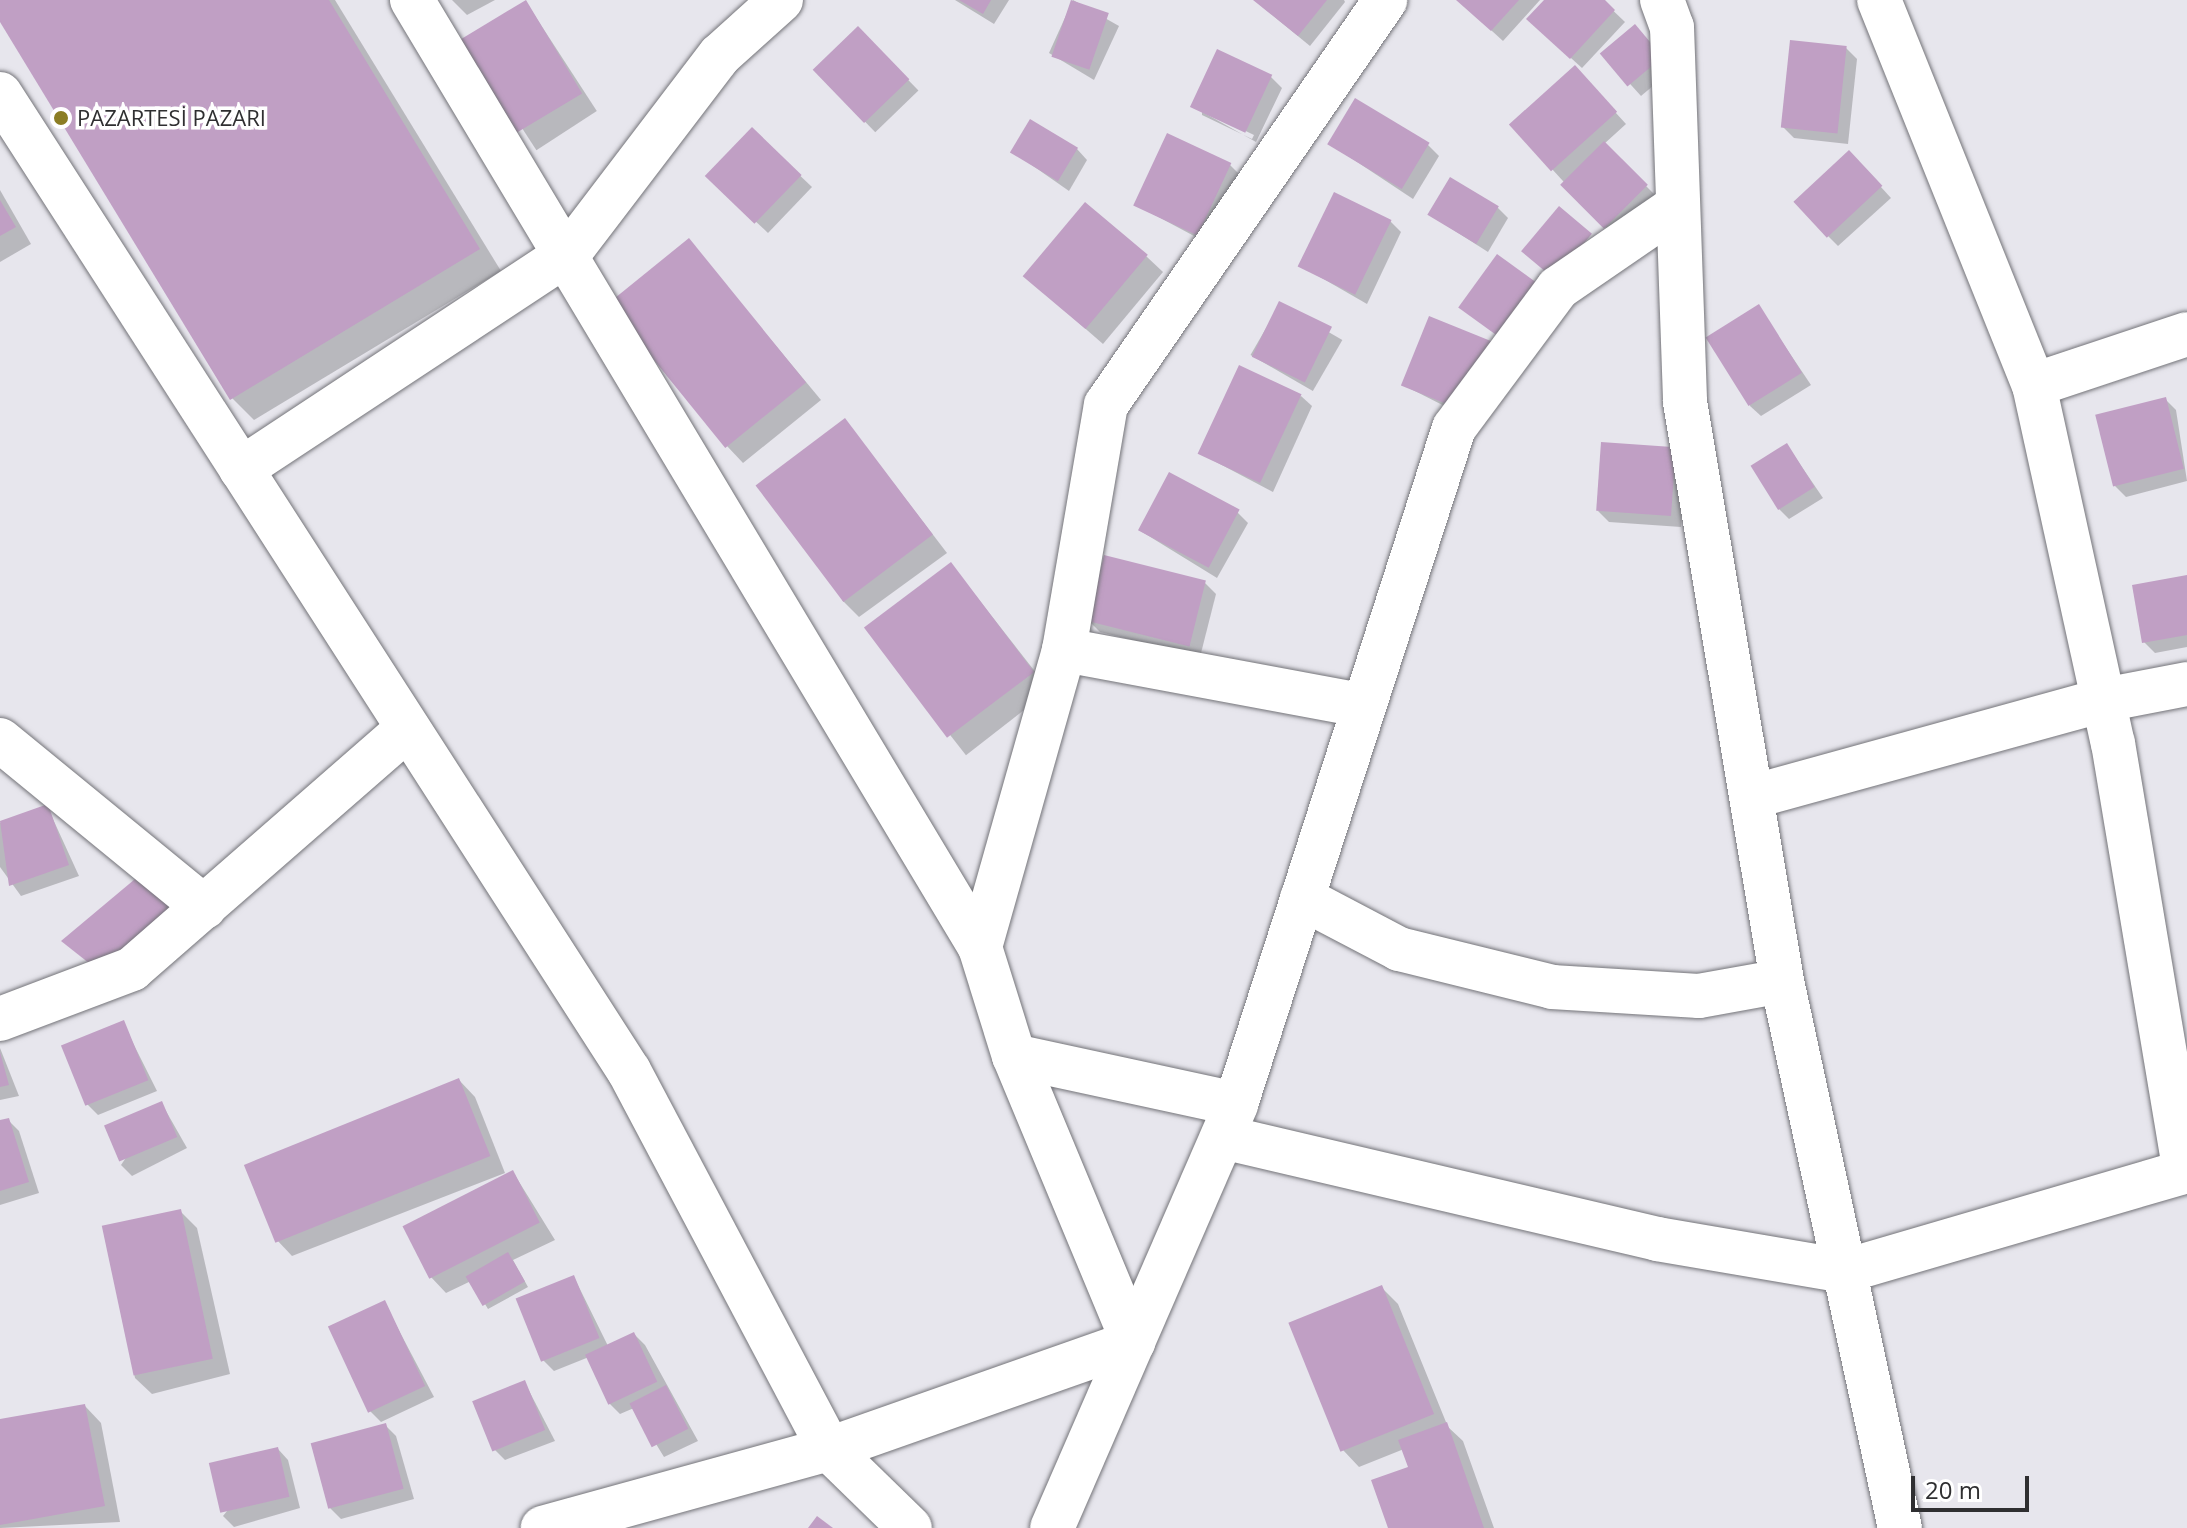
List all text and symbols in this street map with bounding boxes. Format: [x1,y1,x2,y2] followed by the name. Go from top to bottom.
[77,105,266,131] place label: PAZARTESİ PAZARI
[52,109,70,127] marker: PAZARTESİ PAZARI
[1915,1460,2033,1510] scale bar
[1925,1473,1981,1506] text: 20 m

